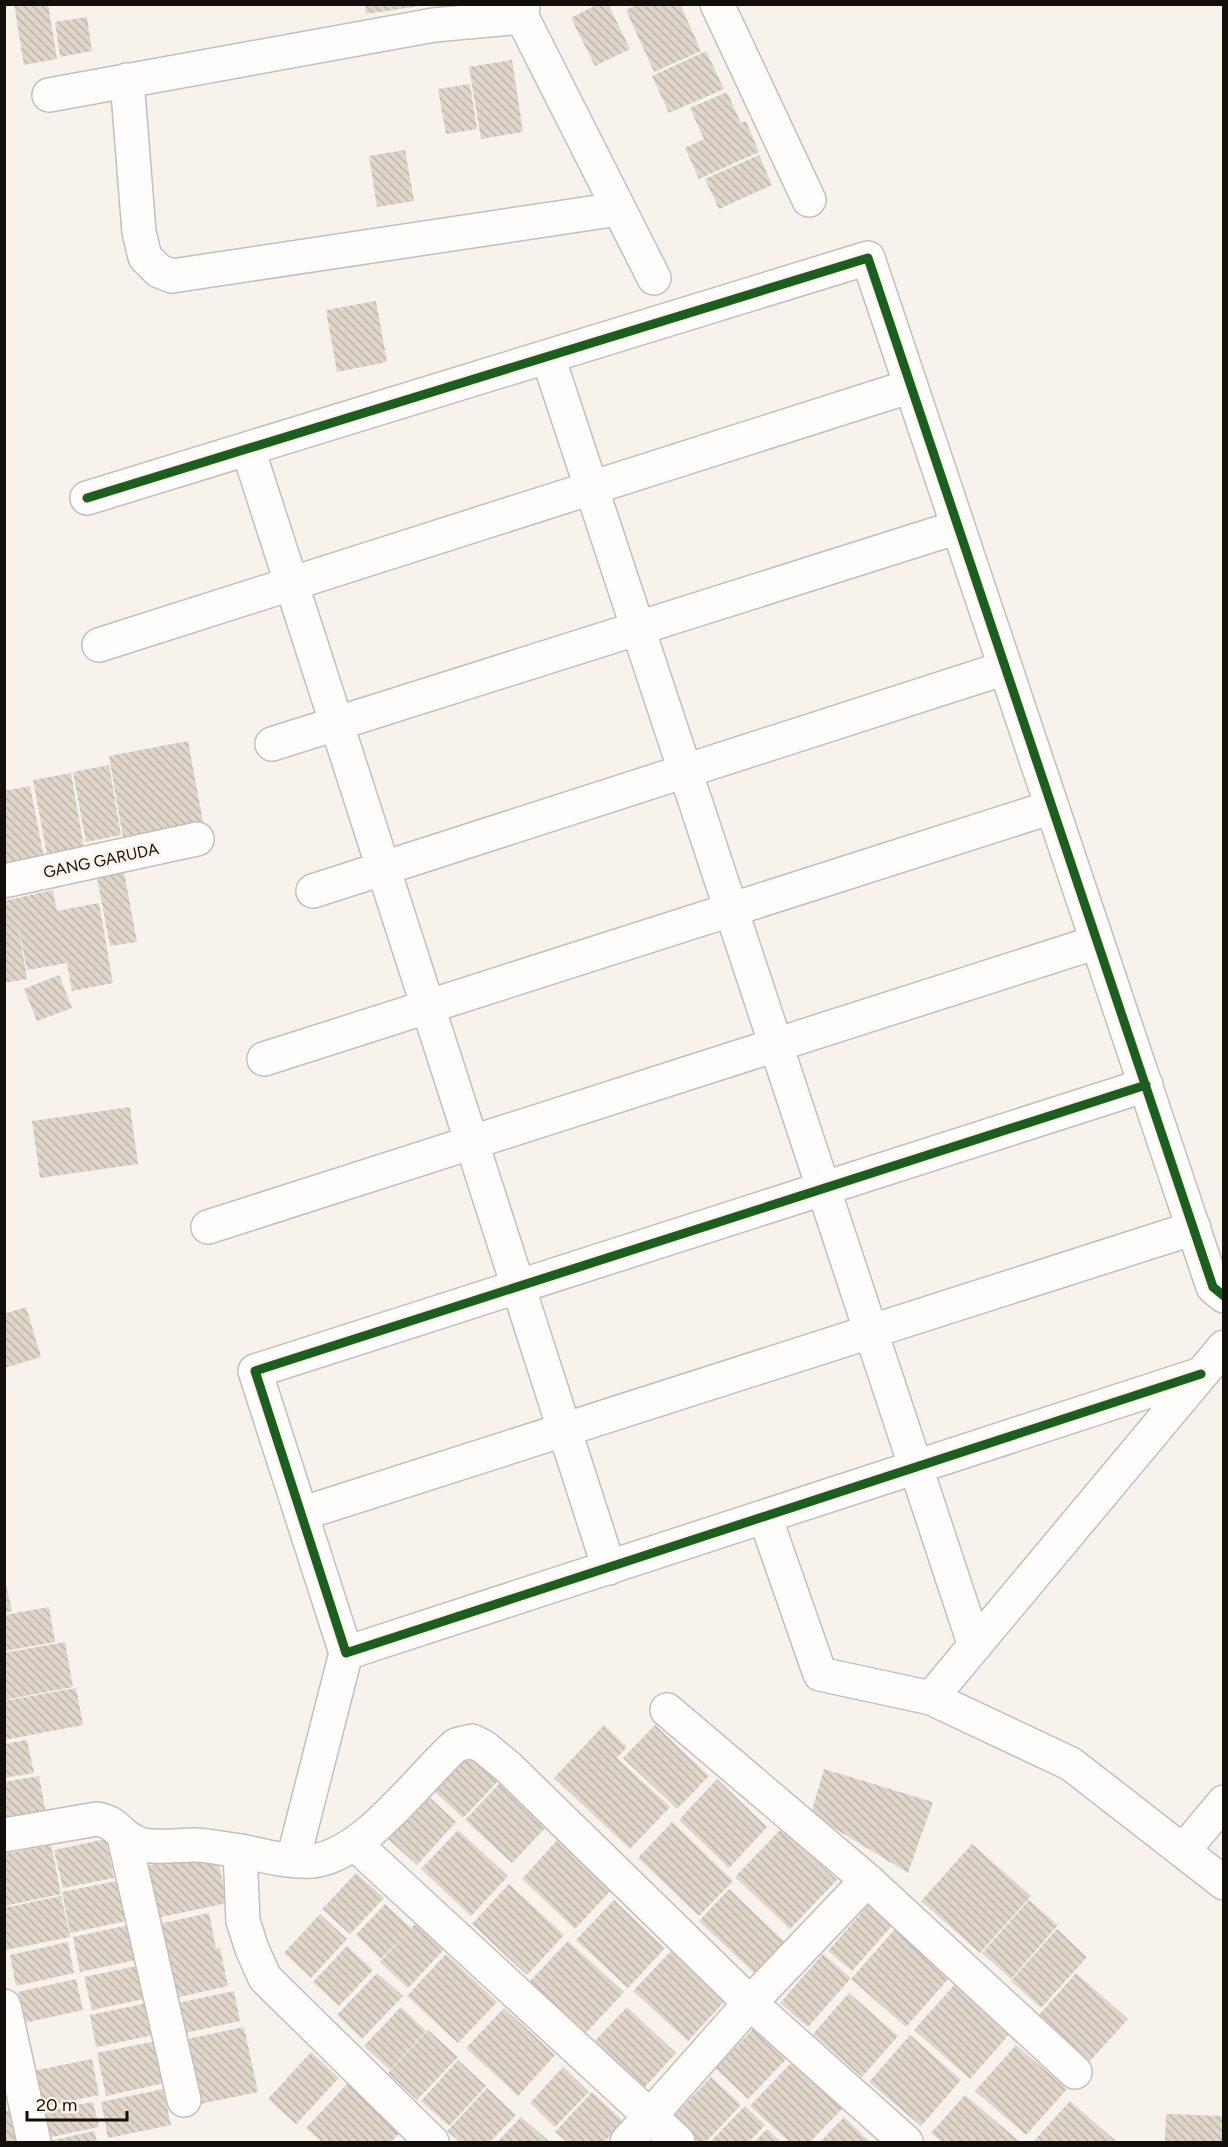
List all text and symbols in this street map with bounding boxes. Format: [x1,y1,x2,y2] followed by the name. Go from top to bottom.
[42,839,161,882] street label: GANG GARUDA
[27,2084,128,2122] scale bar
[36,2094,77,2116] text: 20 m

